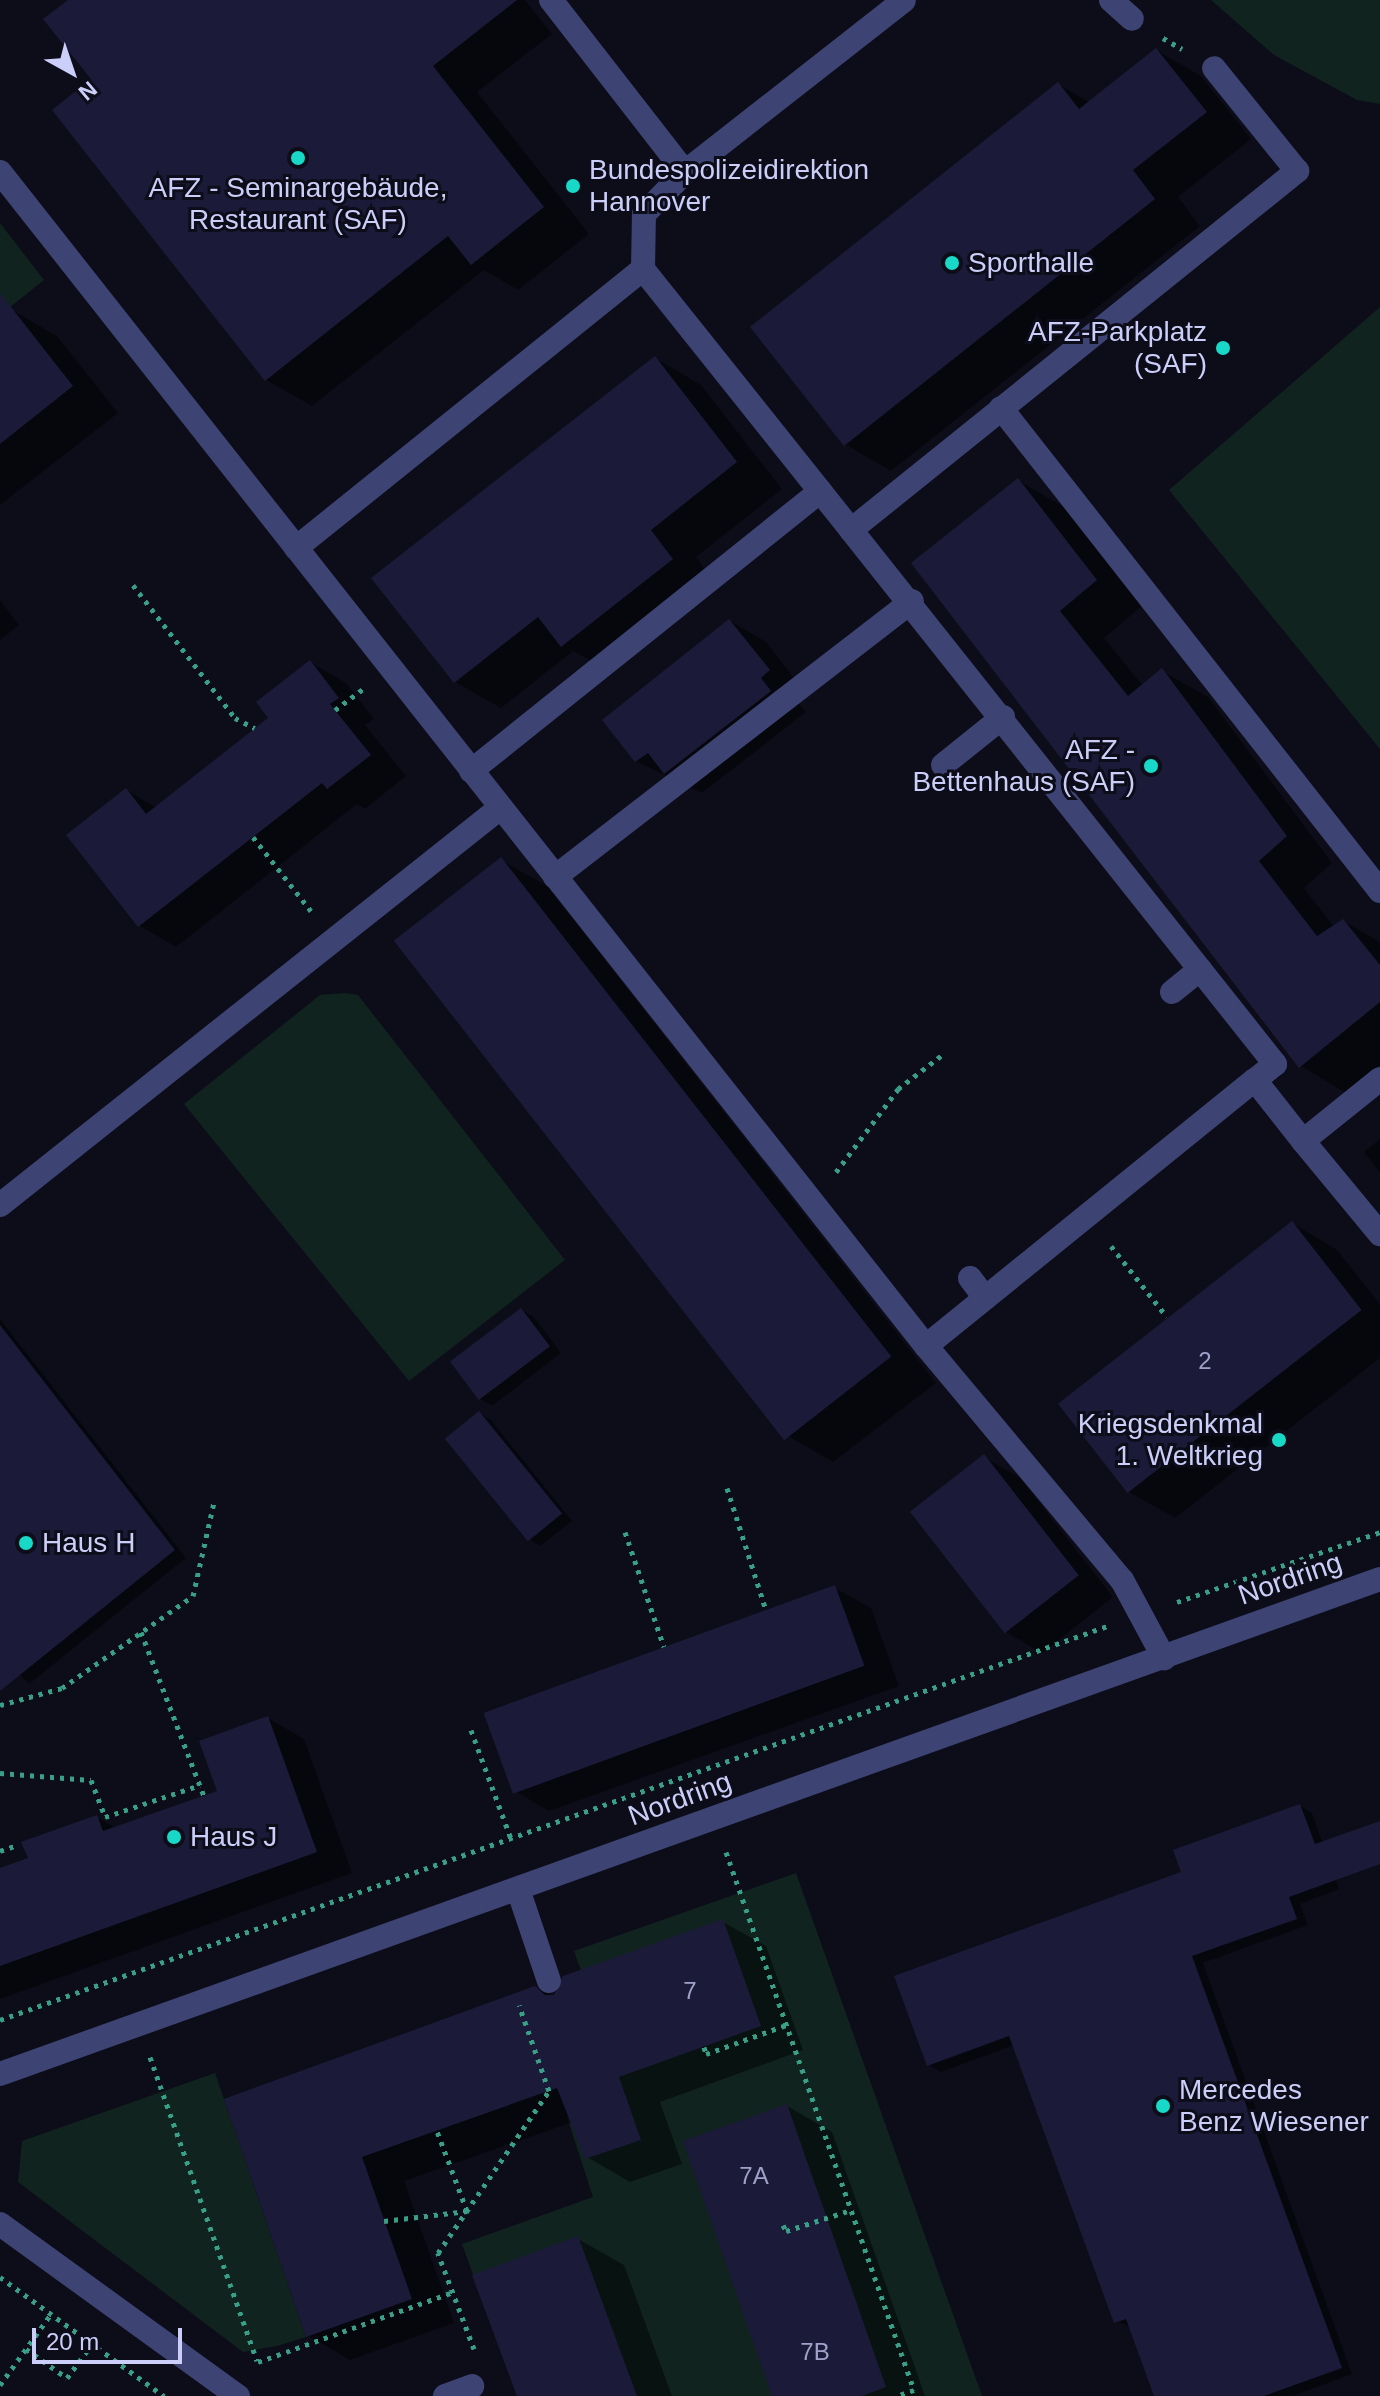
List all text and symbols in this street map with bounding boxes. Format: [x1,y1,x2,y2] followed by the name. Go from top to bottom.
[32,32,112,112] north arrow
[74,76,102,105] text: N
[289,149,307,167] marker: AFZ - Seminargebäude, Restaurant (SAF)
[589,153,869,219] place label: Bundespolizeidirektion Hannover
[149,171,447,237] place label: AFZ - Seminargebäude, Restaurant (SAF)
[564,177,582,195] marker: Bundespolizeidirektion Hannover
[968,246,1094,280] place label: Sporthalle
[943,254,961,272] marker: Sporthalle
[1028,315,1207,381] place label: AFZ-Parkplatz (SAF)
[1214,339,1232,357] marker: AFZ-Parkplatz (SAF)
[912,733,1135,799] place label: AFZ - Bettenhaus (SAF)
[1142,757,1160,775] marker: AFZ - Bettenhaus (SAF)
[1198,1347,1212,1375] house number: 2
[1078,1407,1263,1473] place label: Kriegsdenkmal 1. Weltkrieg
[1270,1431,1288,1449] marker: Kriegsdenkmal 1. Weltkrieg
[42,1526,135,1560] place label: Haus H
[17,1534,35,1552] marker: Haus H
[1234,1546,1346,1612] street label: Nordring
[624,1765,736,1833] street label: Nordring
[190,1820,277,1854] place label: Haus J
[165,1828,183,1846] marker: Haus J
[683,1977,697,2005] house number: 7
[1179,2073,1369,2139] place label: Mercedes Benz Wiesener
[1154,2097,1172,2115] marker: Mercedes Benz Wiesener
[739,2162,769,2190] house number: 7A
[36,2312,186,2362] scale bar
[46,2328,99,2355] text: 20 m
[800,2338,830,2366] house number: 7B

